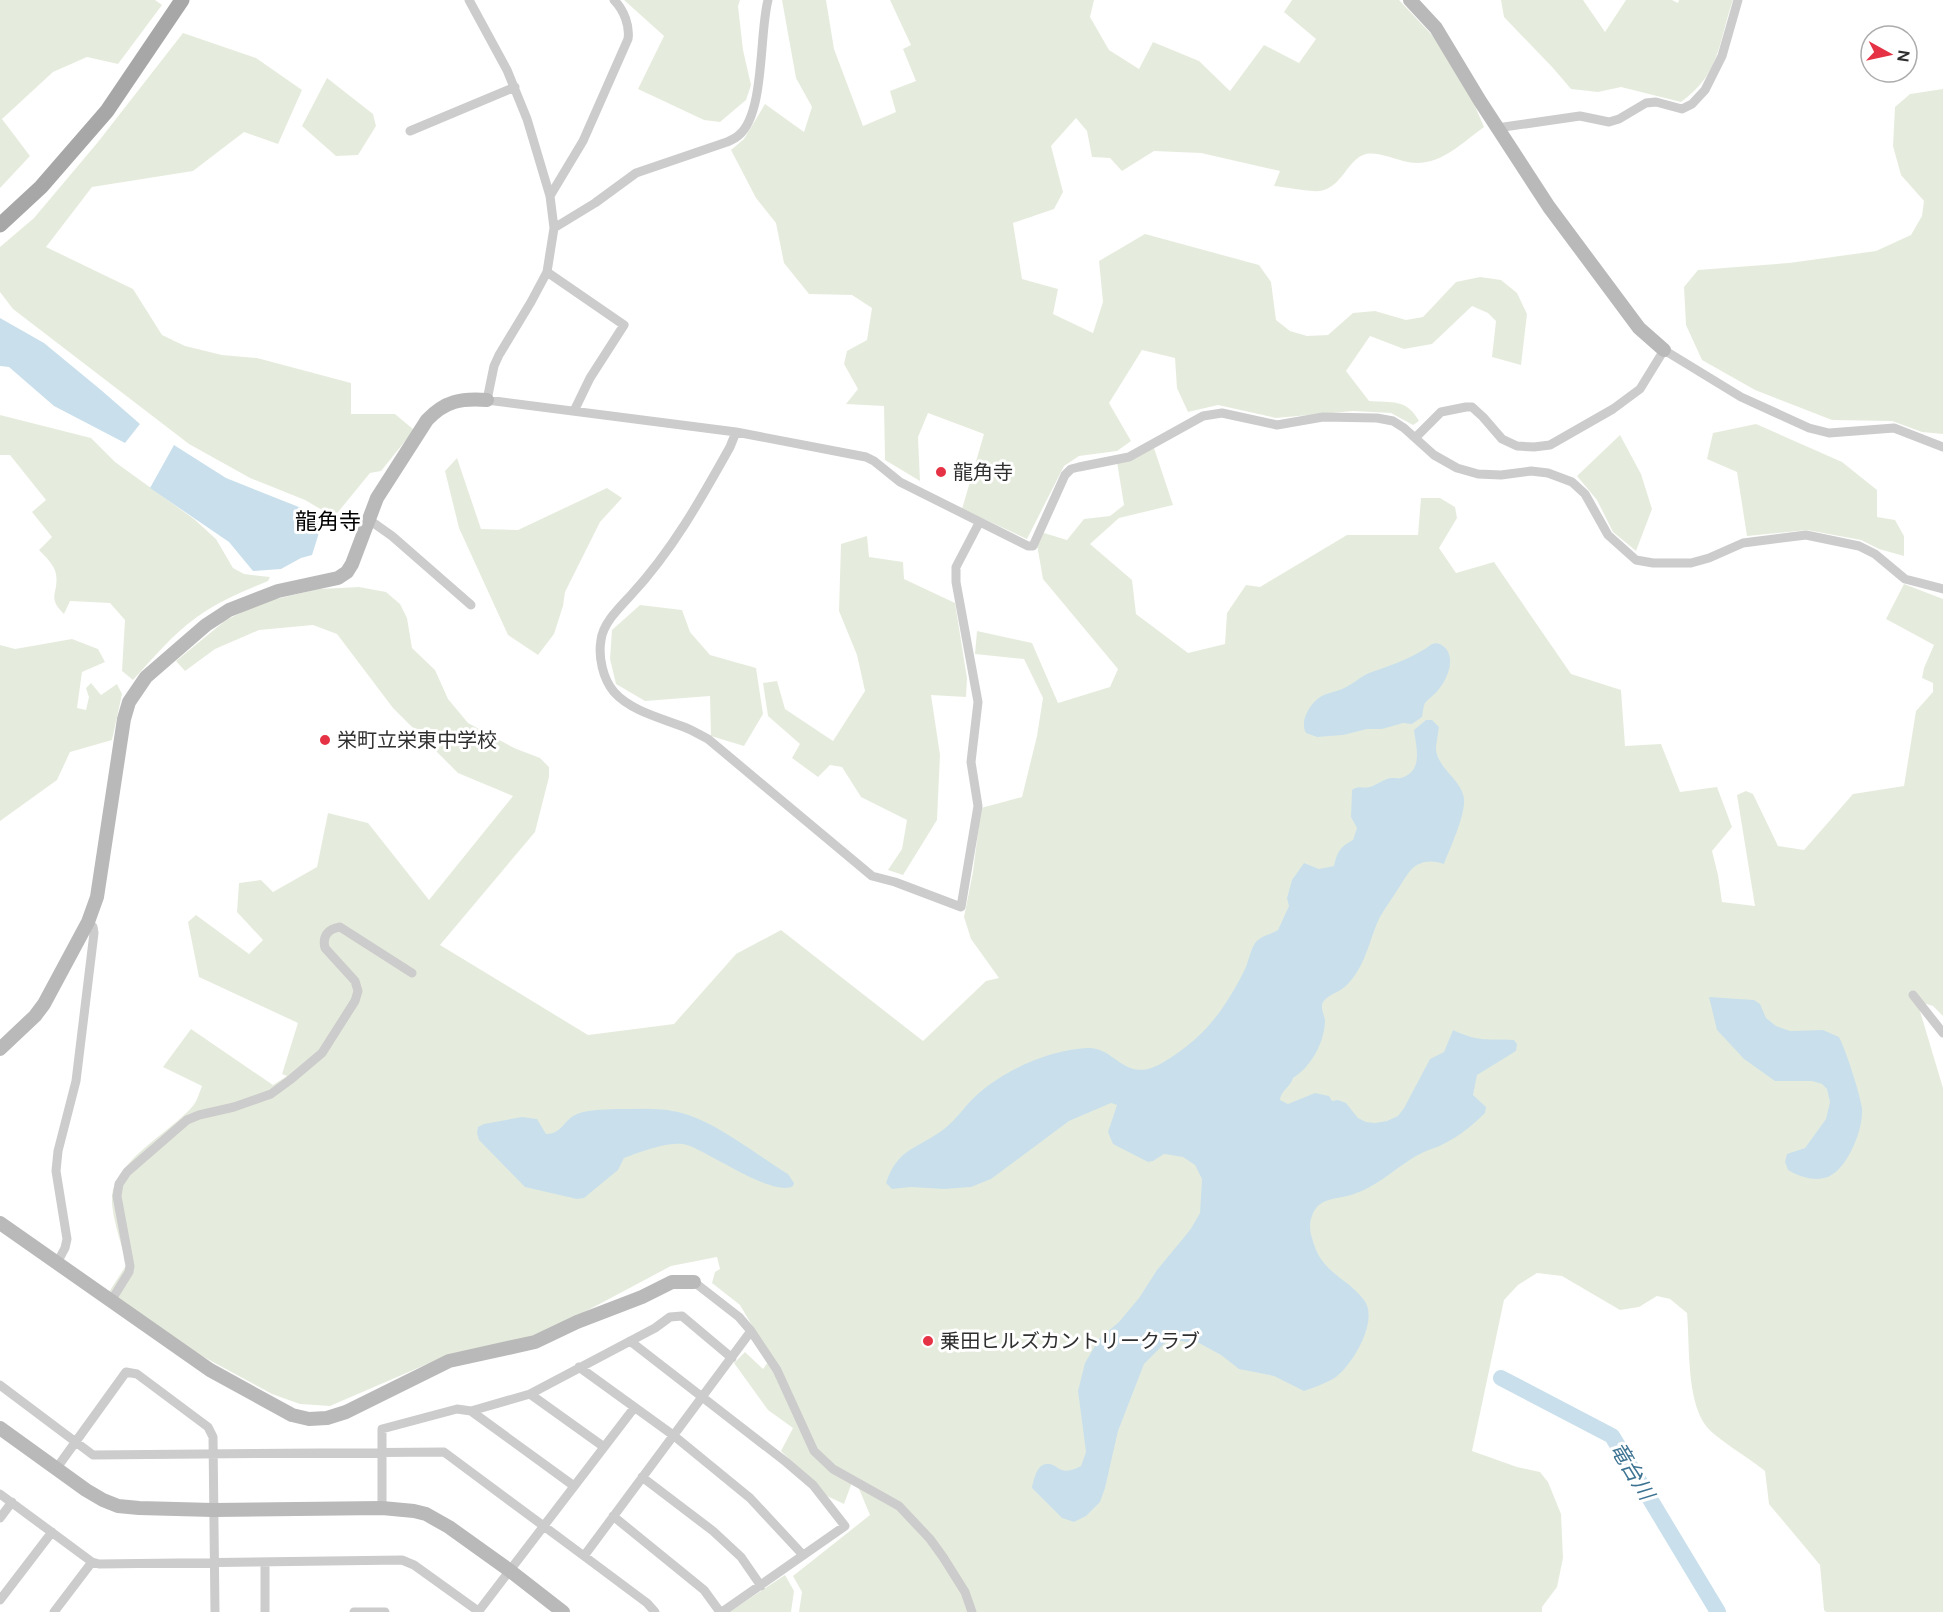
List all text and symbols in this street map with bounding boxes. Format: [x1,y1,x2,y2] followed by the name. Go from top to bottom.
[1859,24,1919,84] north arrow
[1892,49,1915,63] text: N
[953,459,1013,485] place label: 龍角寺
[934,465,948,479] marker: 龍角寺
[295,507,361,536] district label: 龍角寺
[337,727,497,753] place label: 栄町立栄東中学校
[318,733,332,747] marker: 栄町立栄東中学校
[940,1328,1200,1354] place label: 乗田ヒルズカントリークラブ
[921,1334,935,1348] marker: 乗田ヒルズカントリークラブ
[1604,1437,1661,1507] water label: 竜台川

